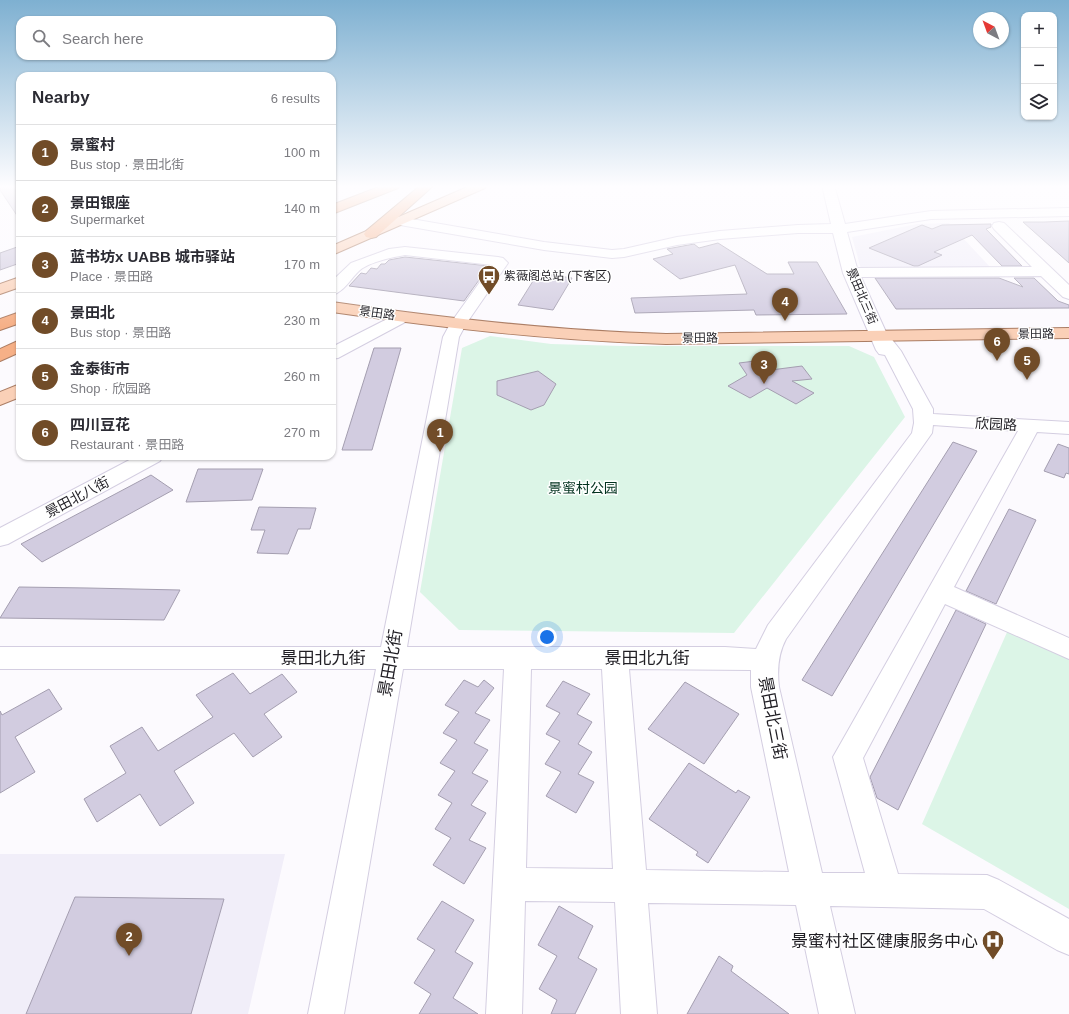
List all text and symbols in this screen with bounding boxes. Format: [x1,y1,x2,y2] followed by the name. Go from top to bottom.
[973,12,1009,48] north arrow
[1021,12,1057,120] map controls
[1021,12,1057,48] button: +
[16,16,336,60] search box
[30,27,52,49] icon: search
[62,30,144,47] text: Search here
[1021,48,1057,84] button: −
[1021,84,1057,120] button: layers
[32,88,90,107] text: Nearby
[271,91,320,106] text: 6 results
[70,136,115,153] text: 景蜜村
[41,145,49,160] text: 1
[284,145,320,160] text: 100 m
[70,157,184,172] text: Bus stop · 景田北街
[70,194,130,211] text: 景田银座
[41,201,49,216] text: 2
[284,201,320,216] text: 140 m
[70,212,144,227] text: Supermarket
[70,248,235,265] text: 蓝书坊x UABB 城市驿站
[41,257,49,272] text: 3
[284,257,320,272] text: 170 m
[476,263,502,296] bus stop icon: 紫薇阁总站 (下客区)
[844,266,880,326] street label: 景田北三街
[70,269,153,284] text: Place · 景田路
[504,269,611,283] place label: 紫薇阁总站 (下客区)
[772,288,798,321] pin: 4
[70,304,115,321] text: 景田北
[358,304,396,322] street label: 景田路
[41,313,49,328] text: 4
[284,313,320,328] text: 230 m
[70,325,171,340] text: Bus stop · 景田路
[1018,327,1054,341] street label: 景田路
[984,328,1010,361] pin: 6
[682,331,718,345] street label: 景田路
[1014,347,1040,380] pin: 5
[751,351,777,384] pin: 3
[70,360,130,377] text: 金泰街市
[41,369,49,384] text: 5
[284,369,320,384] text: 260 m
[70,381,151,396] text: Shop · 欣园路
[975,415,1017,433] street label: 欣园路
[70,416,130,433] text: 四川豆花
[427,419,453,452] pin: 1
[41,425,49,440] text: 6
[284,425,320,440] text: 270 m
[70,437,184,452] text: Restaurant · 景田路
[42,474,112,520] street label: 景田北八街
[548,480,618,496] park label: 景蜜村公园
[537,627,557,647] your location
[375,628,406,698] street label: 景田北街
[281,649,366,668] street label: 景田北九街
[605,649,690,668] street label: 景田北九街
[755,675,790,762] street label: 景田北三街
[116,923,142,956] pin: 2
[980,928,1006,961] hospital icon: 景蜜村社区健康服务中心
[791,932,978,951] place label: 景蜜村社区健康服务中心

